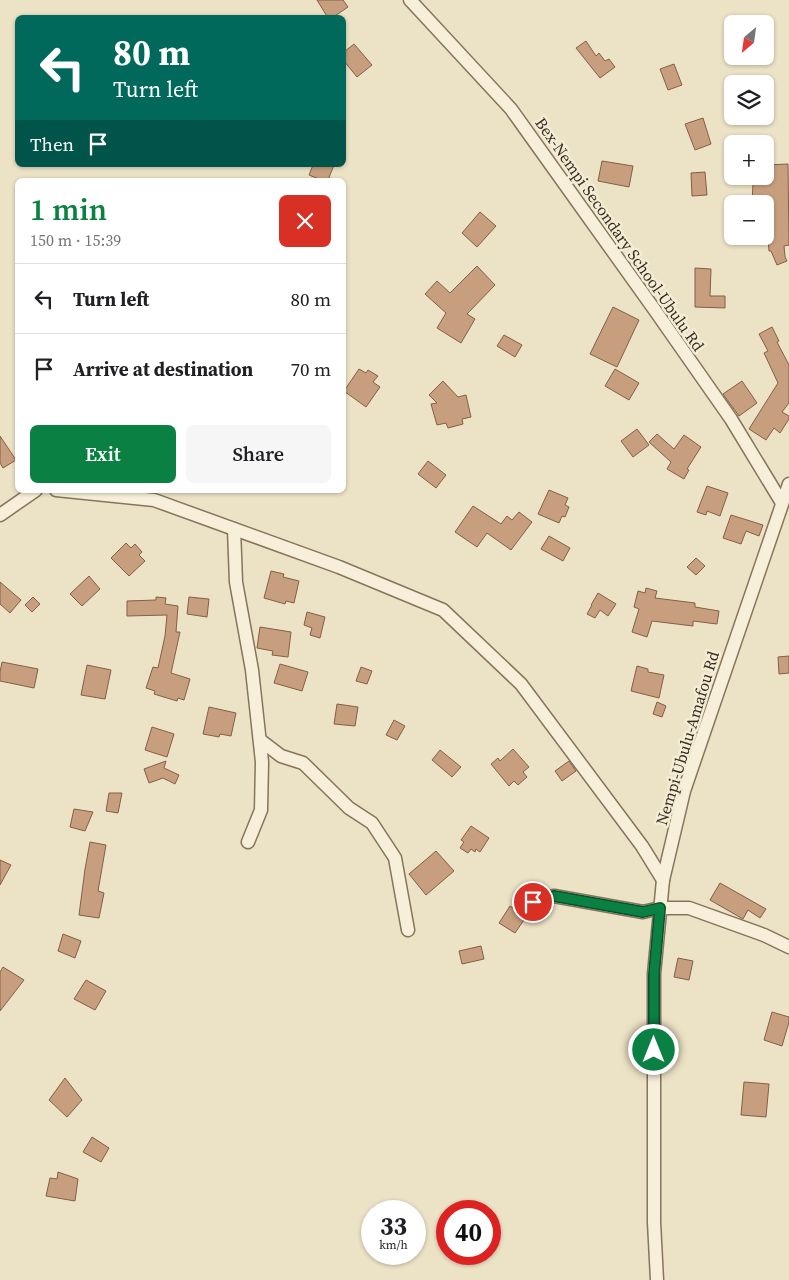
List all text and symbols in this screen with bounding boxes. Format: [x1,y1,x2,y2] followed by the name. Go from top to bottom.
[724,15,774,65] north arrow
[724,15,774,245] map controls
[113,29,190,77] text: 80 m
[30,35,95,100] icon: left
[113,74,198,104] text: Turn left
[724,75,774,125] button: layers
[530,113,710,355] street label: Bex-Nempi Secondary School-Ubulu Rd
[84,130,112,158] icon: arrive
[30,131,74,157] text: Then
[724,135,774,185] button: +
[30,189,107,230] text: 1 min
[279,195,331,247] button: close
[724,195,774,245] button: −
[30,229,121,251] text: 150 m · 15:39
[30,285,58,313] icon: left
[73,286,149,312] text: Turn left
[290,286,331,312] text: 80 m
[30,355,58,383] icon: arrive
[73,356,253,382] text: Arrive at destination
[290,356,331,382] text: 70 m
[30,425,176,483] button: Exit
[186,425,331,483] button: Share
[650,648,724,828] street label: Nempi-Ubulu-Amafou Rd
[512,881,554,923] pin
[519,888,547,916] icon: arrive
[627,1023,679,1075] position arrow
[436,1200,501,1265] speed limit sign: 40
[380,1209,407,1243] text: 33
[379,1237,408,1253] text: km/h

